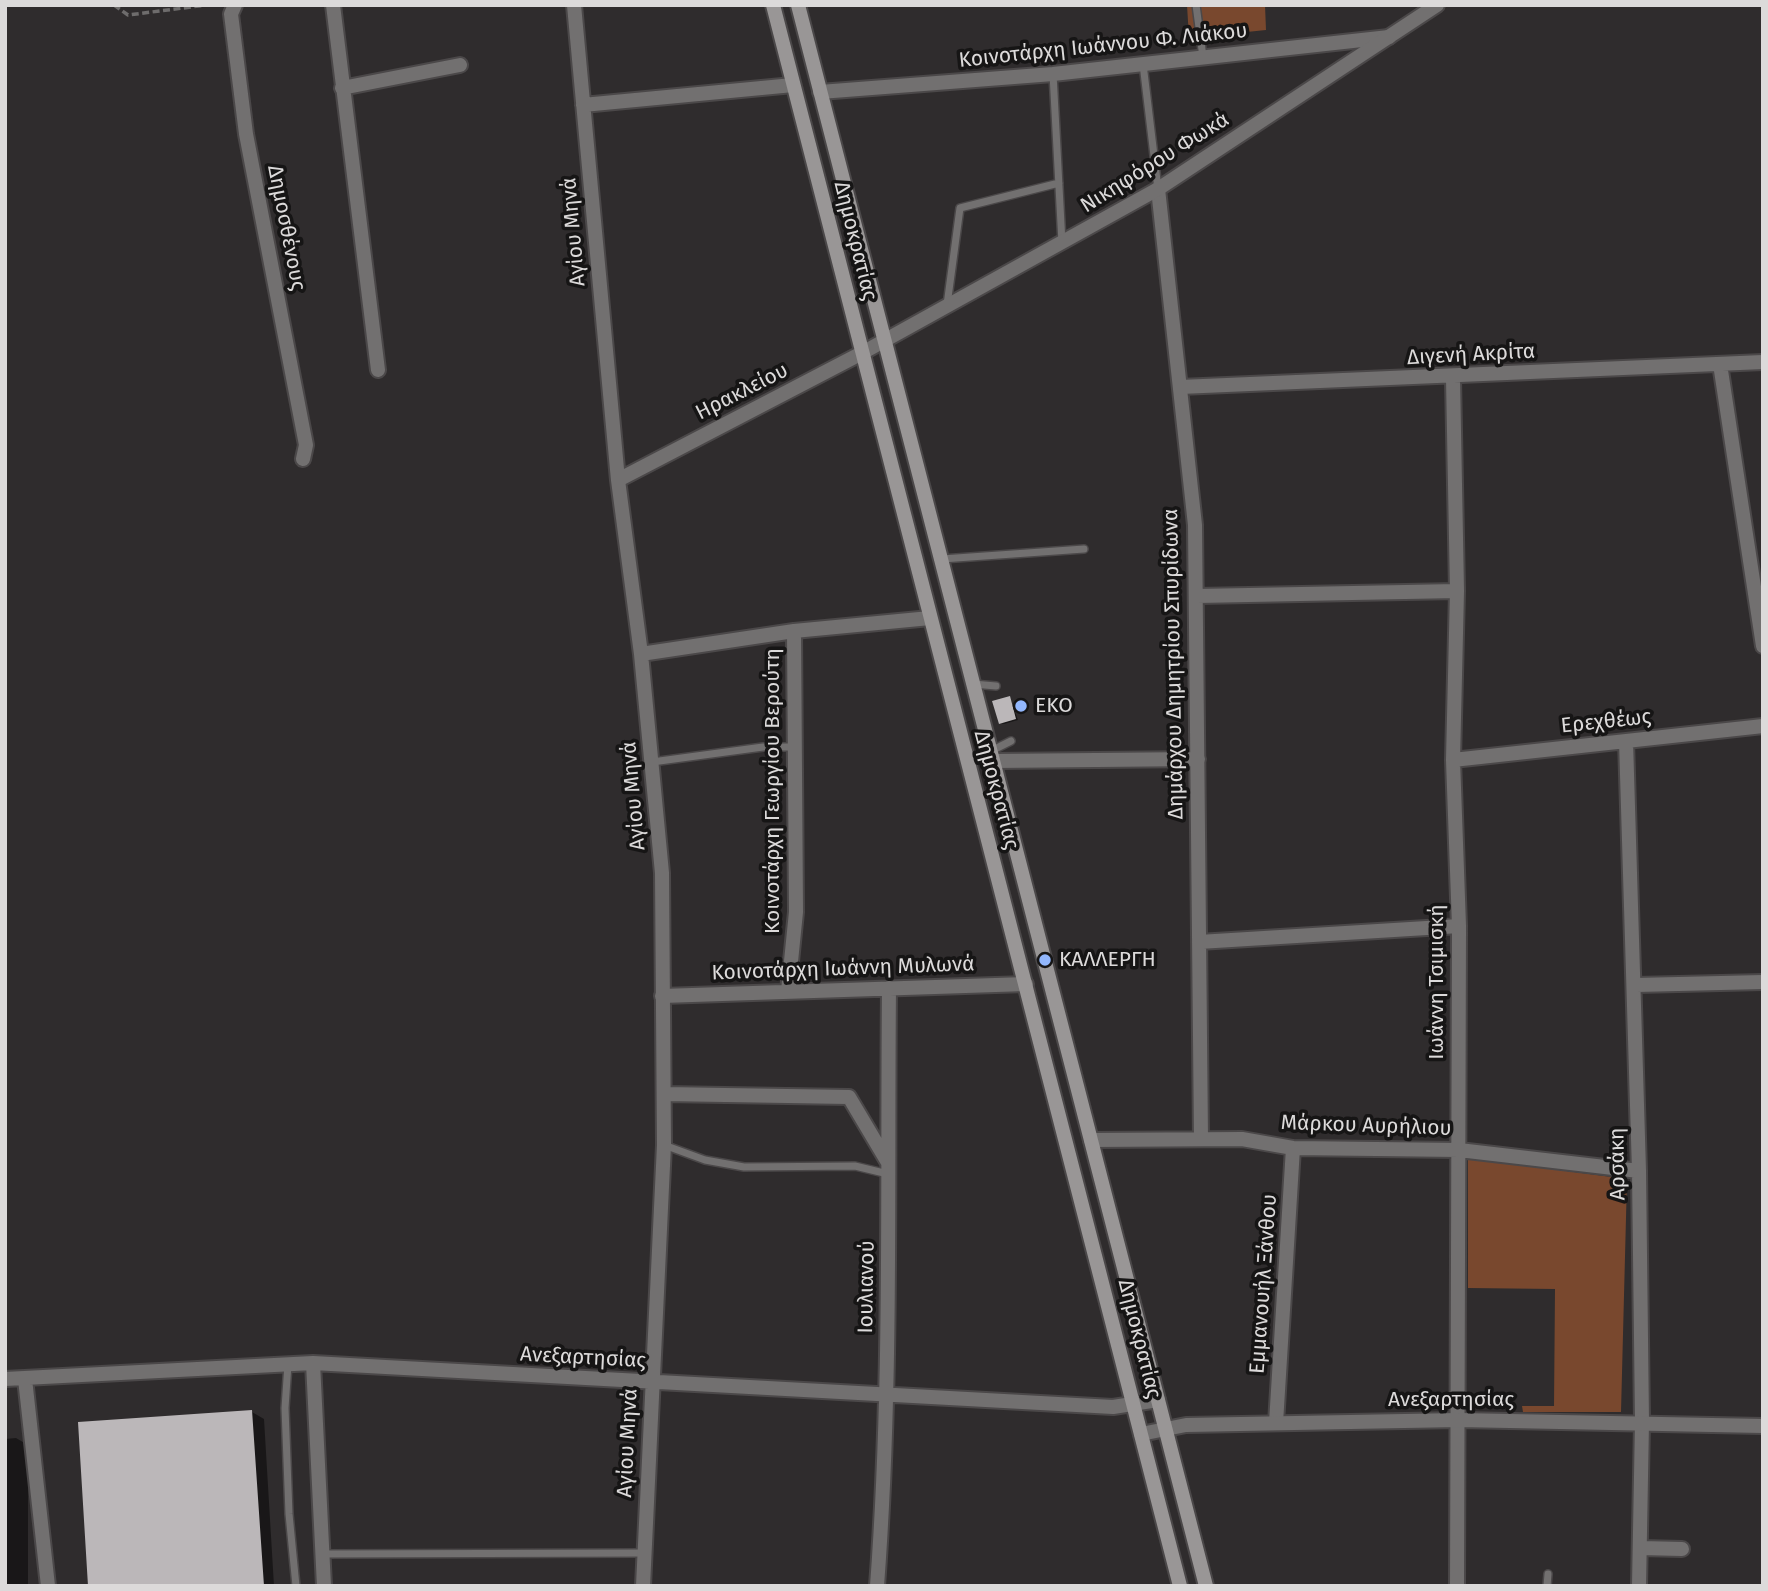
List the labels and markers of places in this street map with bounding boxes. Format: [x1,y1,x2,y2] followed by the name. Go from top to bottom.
[1035,693,1073,719] place label: EKO
[1013,698,1029,714] marker: EKO
[1059,947,1156,973] place label: ΚΑΛΛΕΡΓΗ
[1037,952,1053,968] marker: ΚΑΛΛΕΡΓΗ

